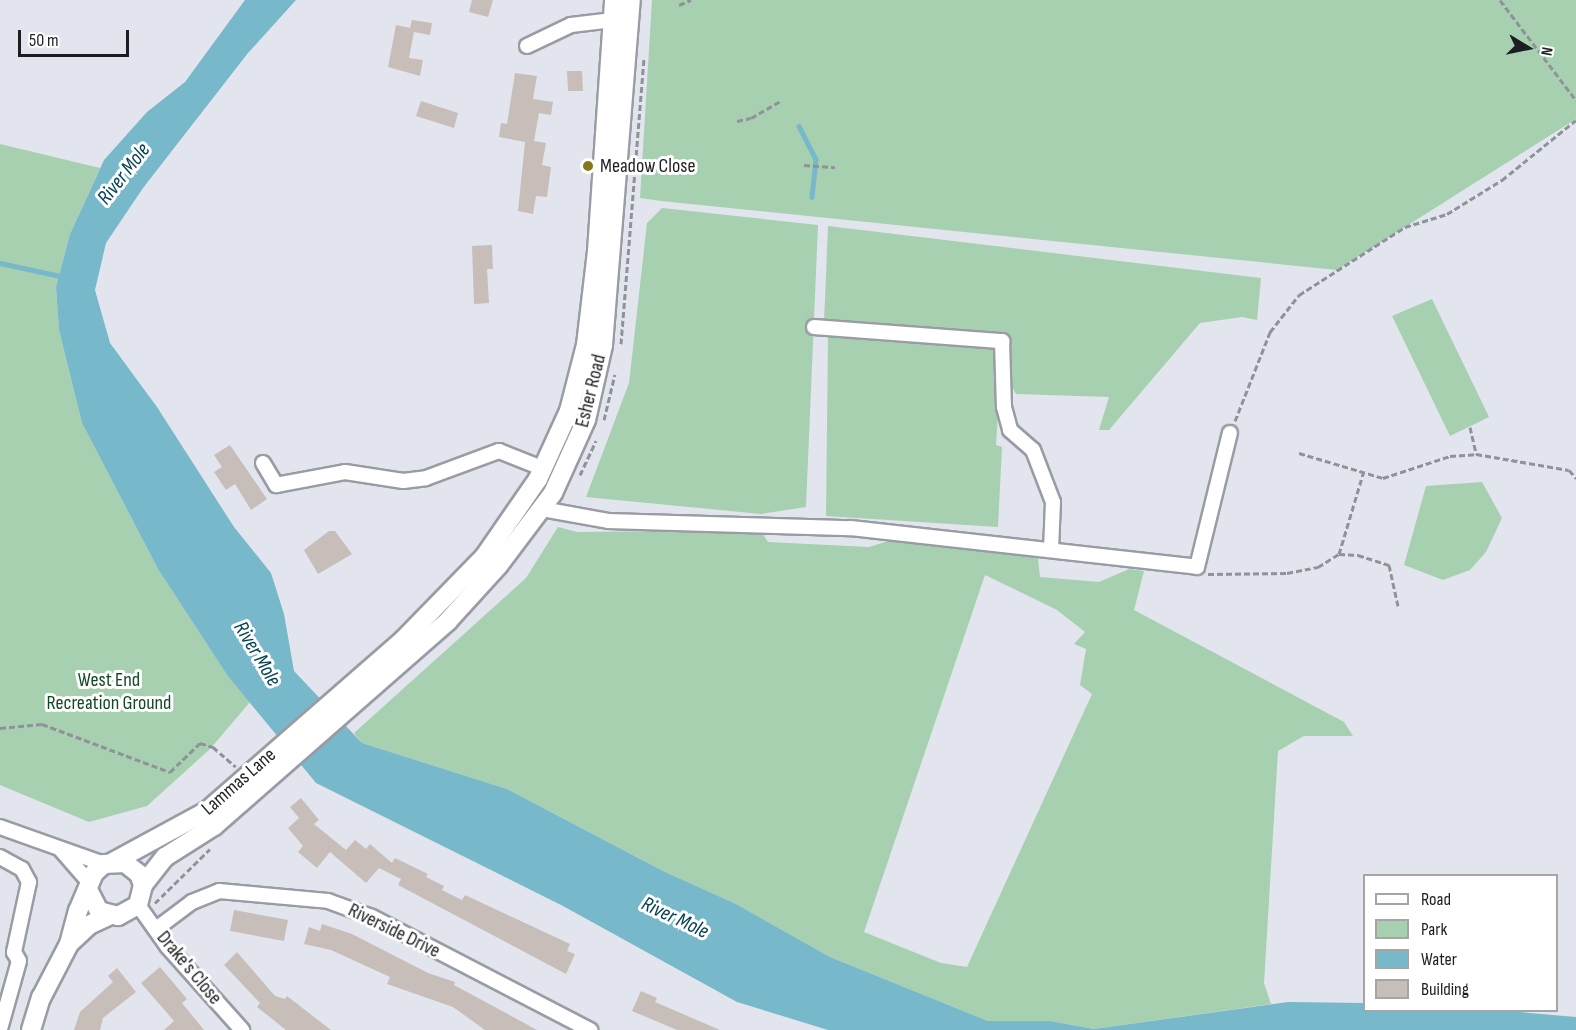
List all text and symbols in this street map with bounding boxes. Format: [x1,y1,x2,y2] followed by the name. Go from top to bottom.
[21,18,132,56] scale bar
[1498,18,1558,78] north arrow
[29,30,59,51] text: 50 m
[1536,45,1556,57] text: N
[92,138,156,210] water label: River Mole
[600,154,696,178] place label: Meadow Close
[581,159,595,173] marker: Meadow Close
[570,352,612,430] street label: Esher Road
[228,617,286,691] water label: River Mole
[47,669,171,716] park label: West End Recreation Ground
[197,743,281,821] street label: Lammas Lane
[1363,874,1558,1012] legend
[1421,889,1451,910] text: Road
[637,892,713,944] water label: River Mole
[344,898,444,964] street label: Riverside Drive
[1421,919,1447,940] text: Park
[151,926,227,1010] street label: Drake's Close
[1421,949,1457,970] text: Water
[1421,979,1469,1000] text: Building

